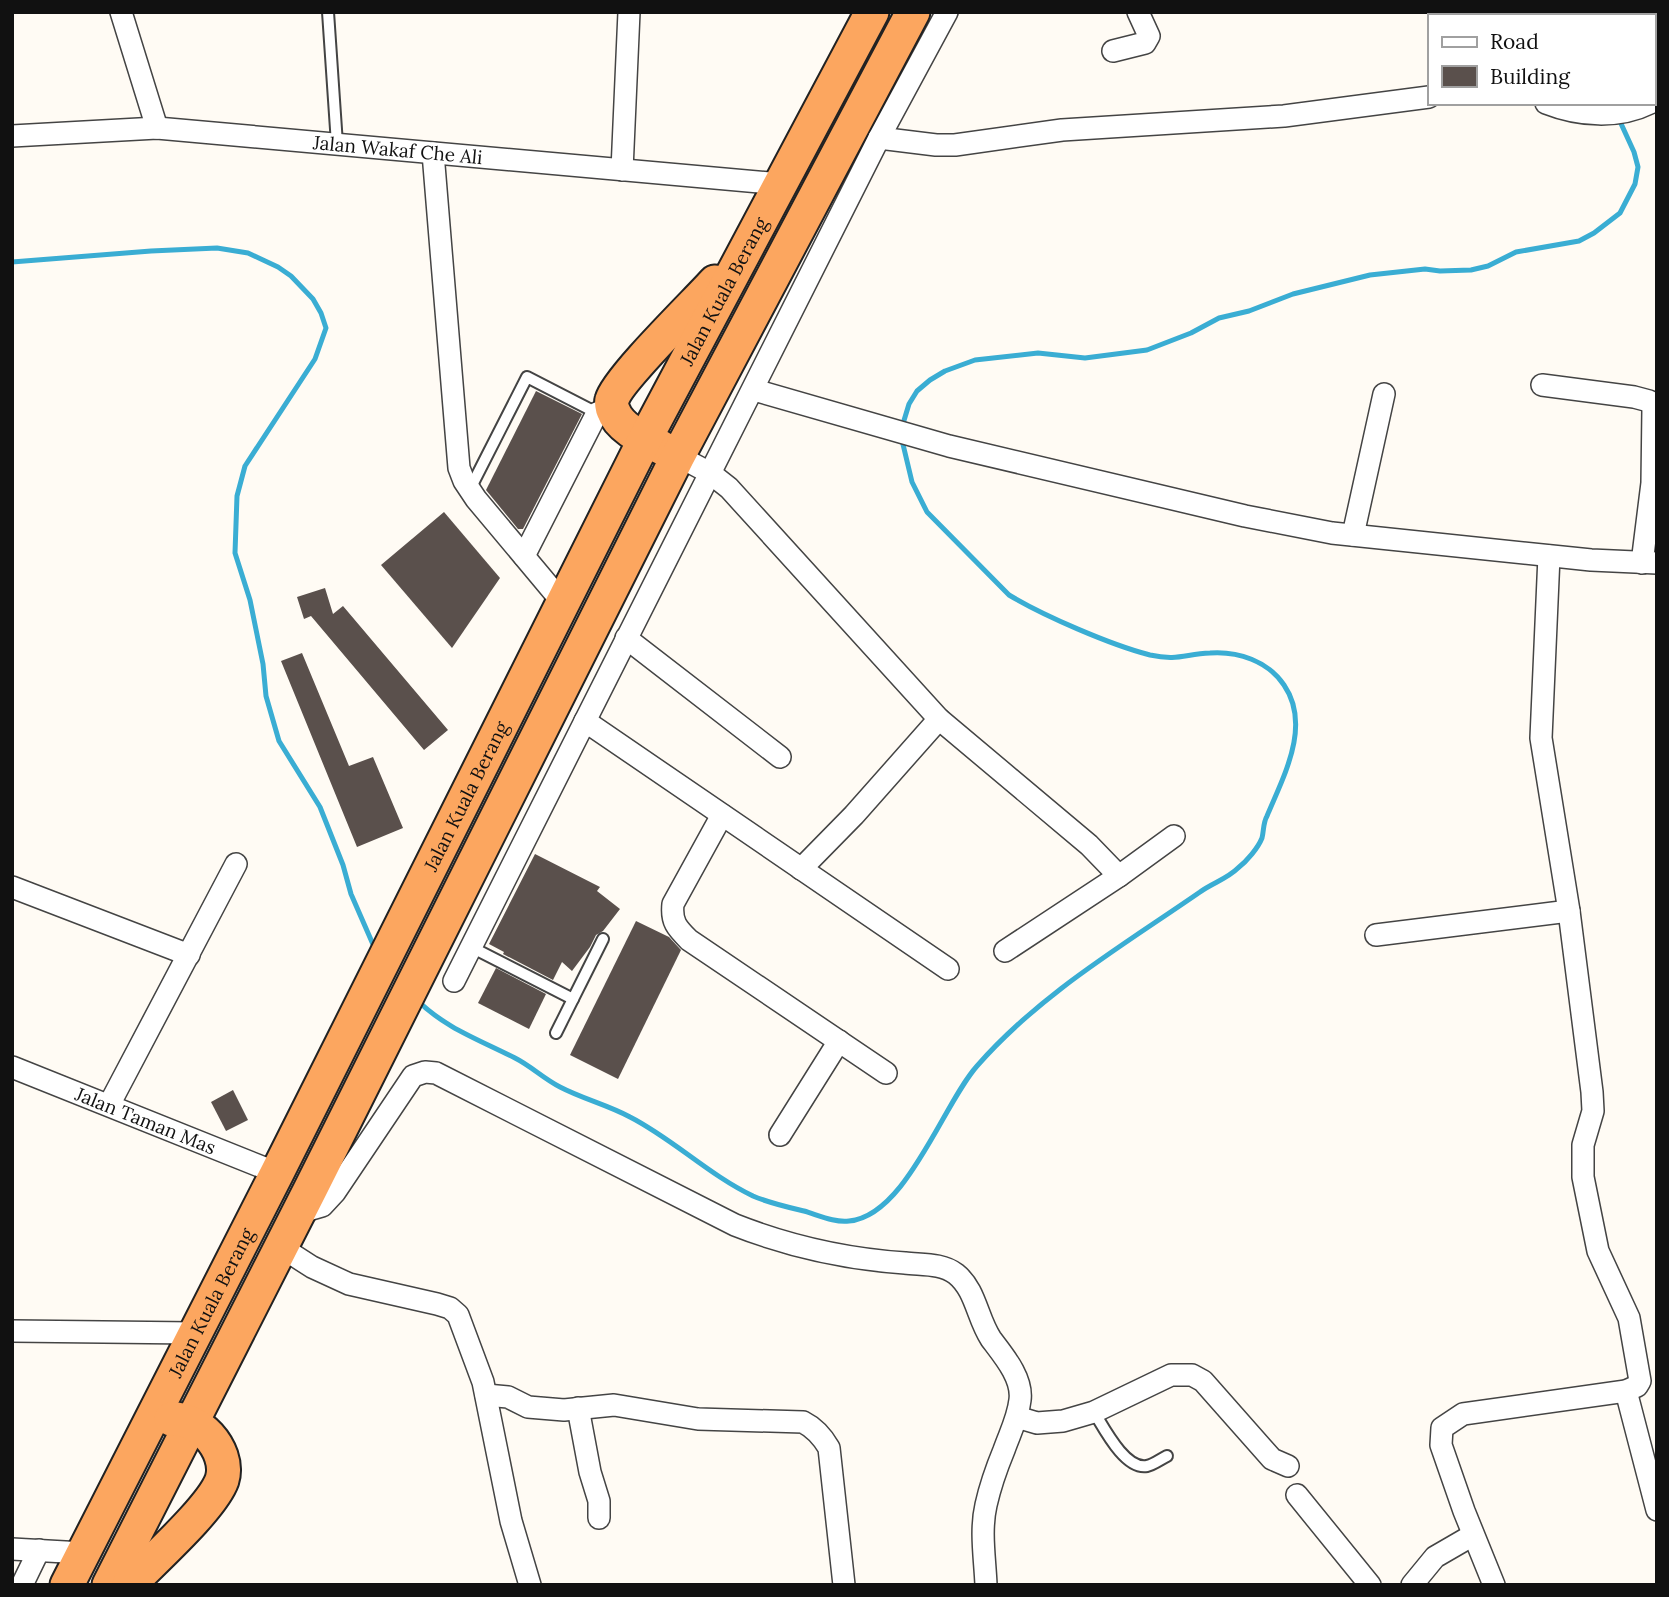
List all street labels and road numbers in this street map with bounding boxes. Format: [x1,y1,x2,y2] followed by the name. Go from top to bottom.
[311,130,484,169] street label: Jalan Wakaf Che Ali
[674,213,773,370] street label: Jalan Kuala Berang
[418,717,514,876] street label: Jalan Kuala Berang
[71,1081,220,1159] street label: Jalan Taman Mas
[163,1224,259,1382] street label: Jalan Kuala Berang

